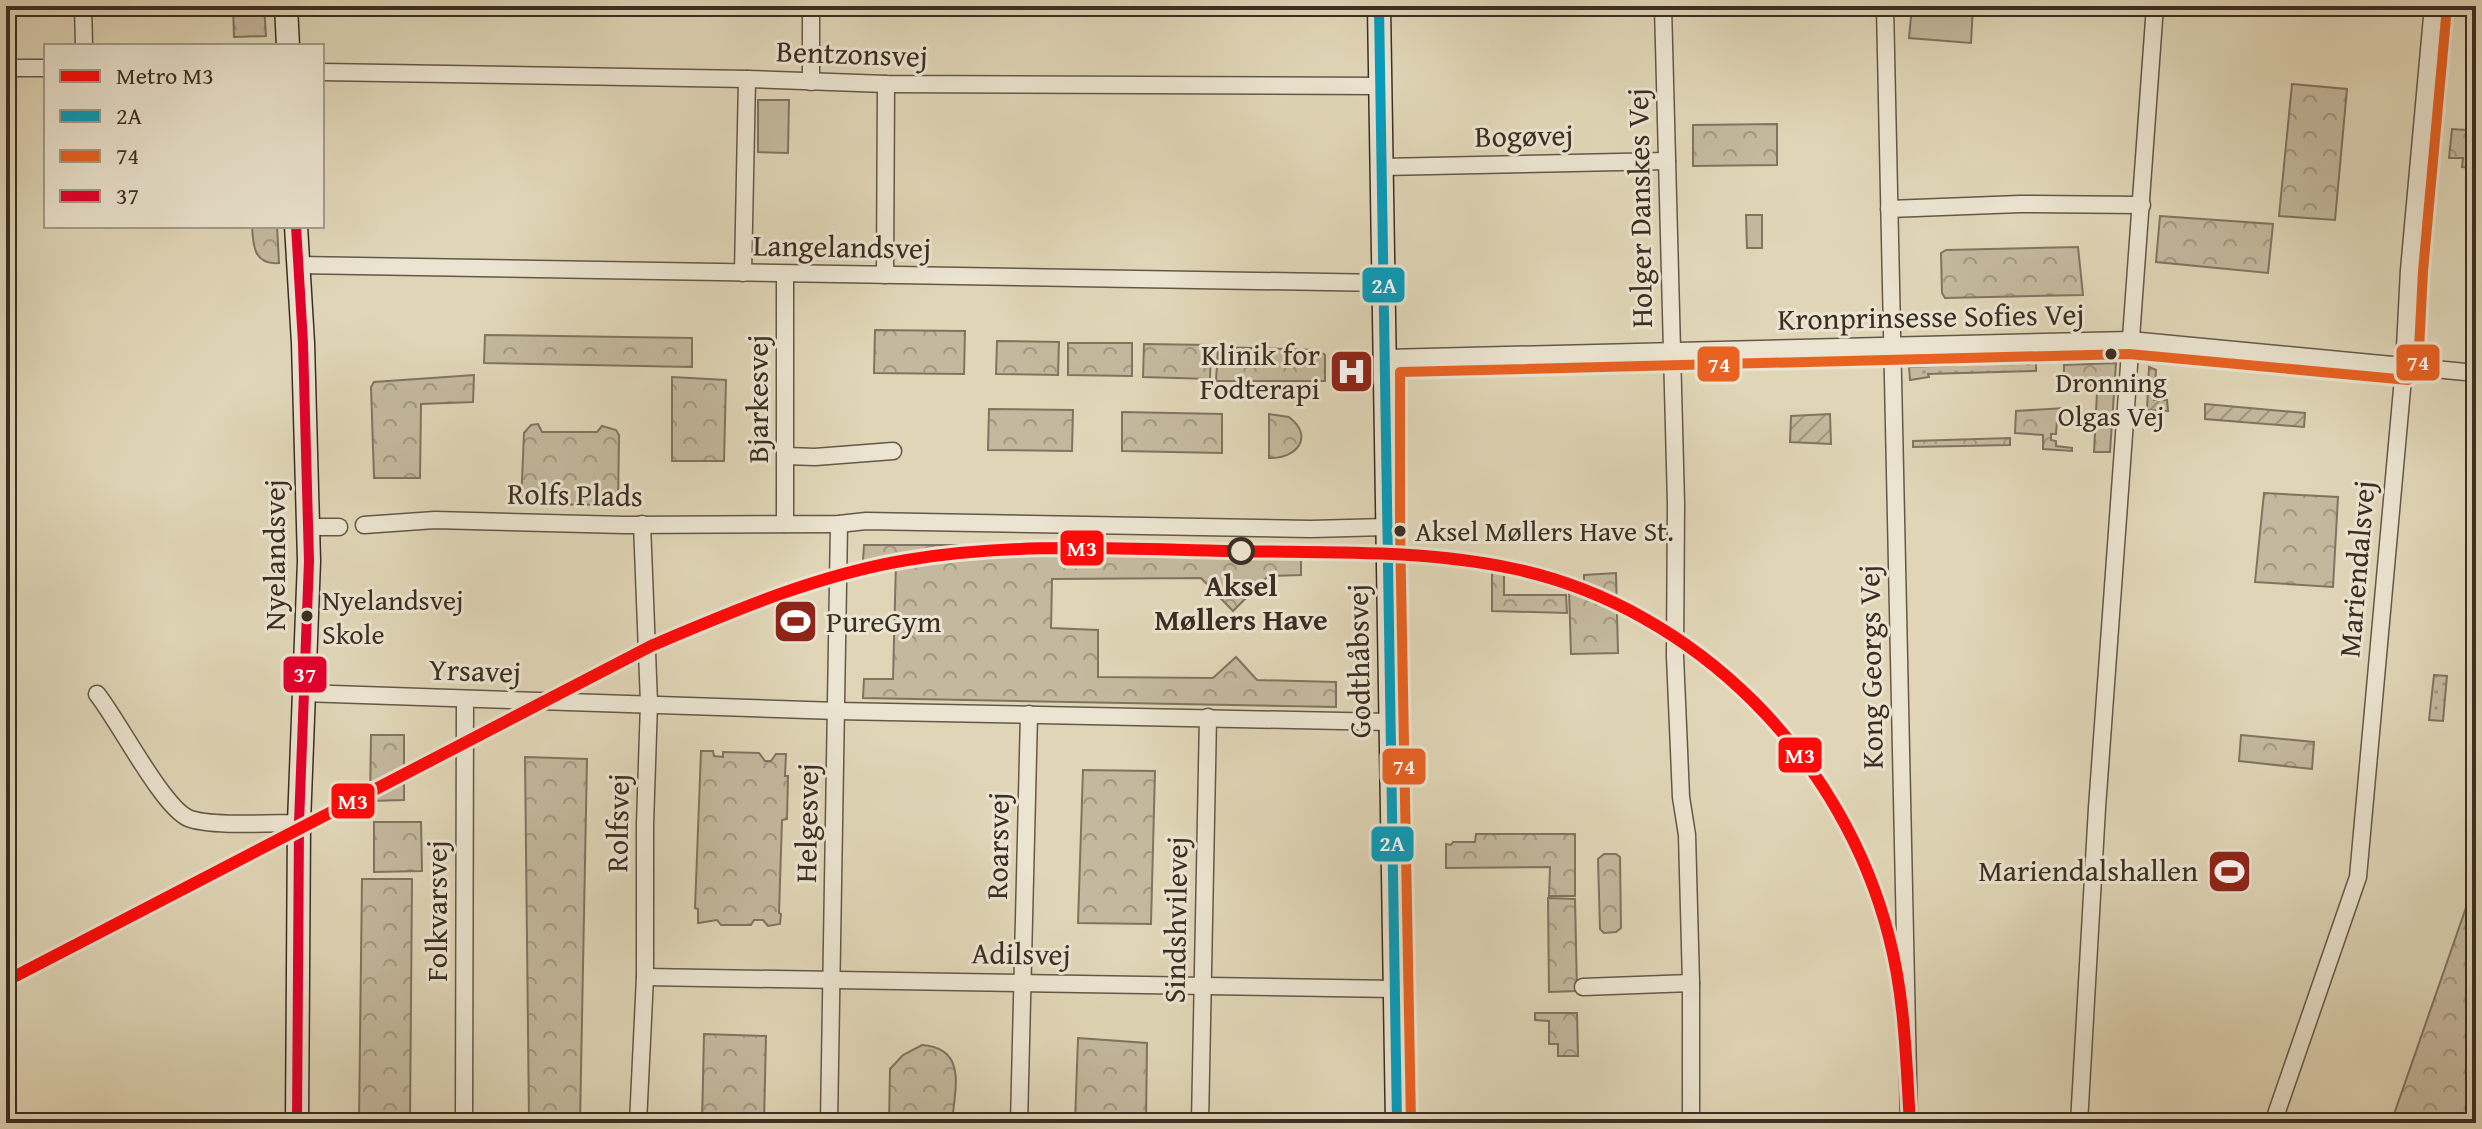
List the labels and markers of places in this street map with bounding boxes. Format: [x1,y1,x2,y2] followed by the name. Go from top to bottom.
[1200,332,1320,410] place label: Klinik for Fodterapi
[2103,346,2119,362] marker: Dronning Olgas Vej
[1327,348,1375,396] hospital icon: Klinik for Fodterapi
[2055,361,2167,436] place label: Dronning Olgas Vej
[1415,510,1674,551] place label: Aksel Møllers Have St.
[1392,523,1408,539] marker: Aksel Møllers Have St.
[1228,538,1254,564] marker: Aksel Møllers Have
[1154,563,1328,641] place label: Aksel Møllers Have
[322,579,464,654] place label: Nyelandsvej Skole
[771,598,819,646] sports icon: PureGym
[826,599,942,643] place label: PureGym
[299,608,315,624] marker: Nyelandsvej Skole
[2205,847,2253,895] sports icon: Mariendalshallen
[1978,848,2198,892] place label: Mariendalshallen

